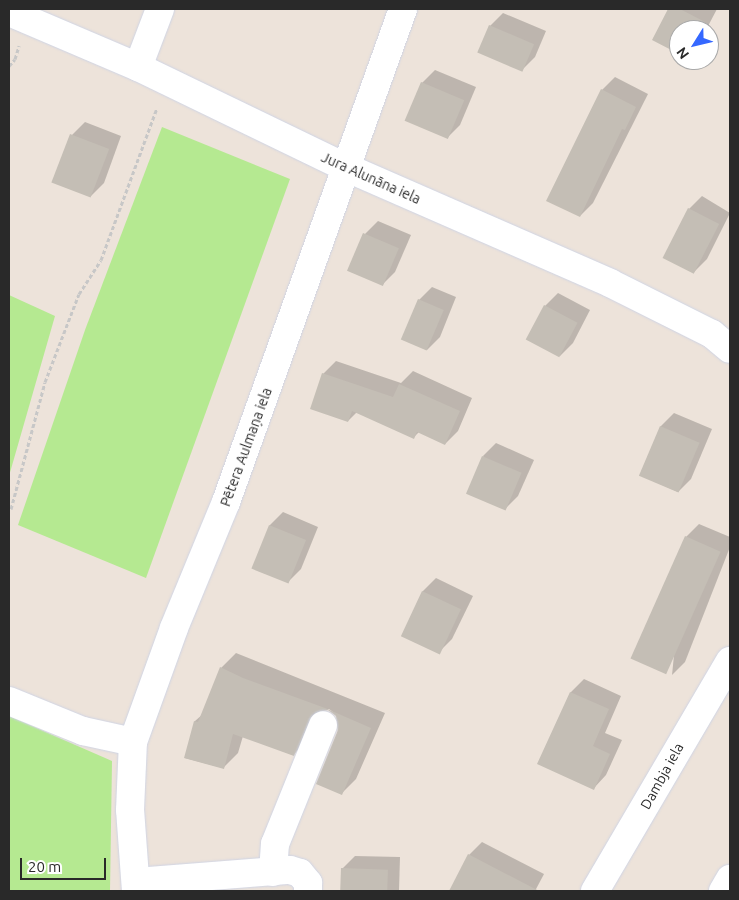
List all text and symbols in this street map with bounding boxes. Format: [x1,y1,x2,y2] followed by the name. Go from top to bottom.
[669,20,719,70] north arrow
[673,44,692,62] text: N
[319,149,423,207] street label: Jura Alunāna iela
[217,385,275,509] street label: Pētera Aulmaņa iela
[637,740,687,812] street label: Dambja iela
[22,848,109,880] scale bar
[28,858,61,875] text: 20 m

